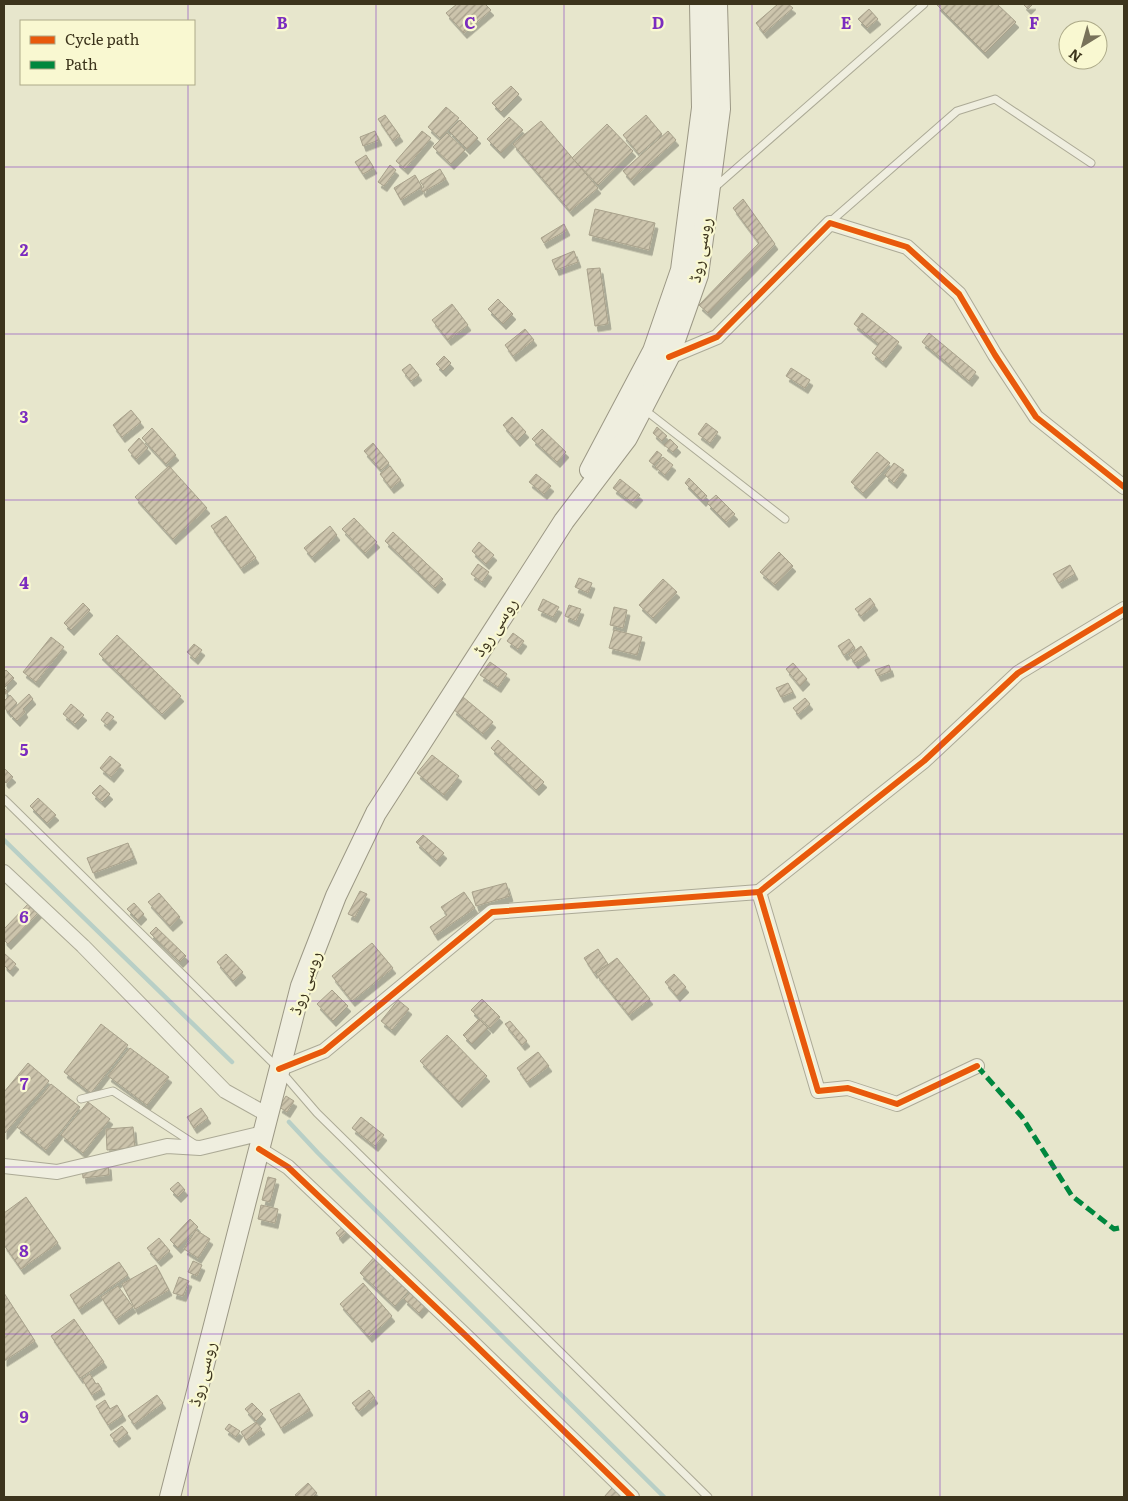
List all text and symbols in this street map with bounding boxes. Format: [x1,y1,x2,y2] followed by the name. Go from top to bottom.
[276,10,288,34] text: B
[464,10,476,34] text: C
[652,10,664,34] text: D
[841,10,852,34] text: E
[1029,10,1039,34] text: F
[20,20,195,85] legend
[1058,20,1108,70] north arrow
[65,27,140,50] text: Cycle path
[1064,45,1085,68] text: N
[65,52,98,75] text: Path
[679,215,718,285] street label: روسی روڈ
[20,237,29,261] text: 2
[20,404,29,428] text: 3
[19,570,29,594] text: 4
[464,591,523,661] street label: روسی روڈ
[20,737,29,761] text: 5
[19,904,29,928] text: 6
[280,947,327,1018] street label: روسی روڈ
[20,1071,29,1095] text: 7
[19,1238,29,1262] text: 8
[179,1338,222,1409] street label: روسی روڈ
[19,1404,29,1428] text: 9

